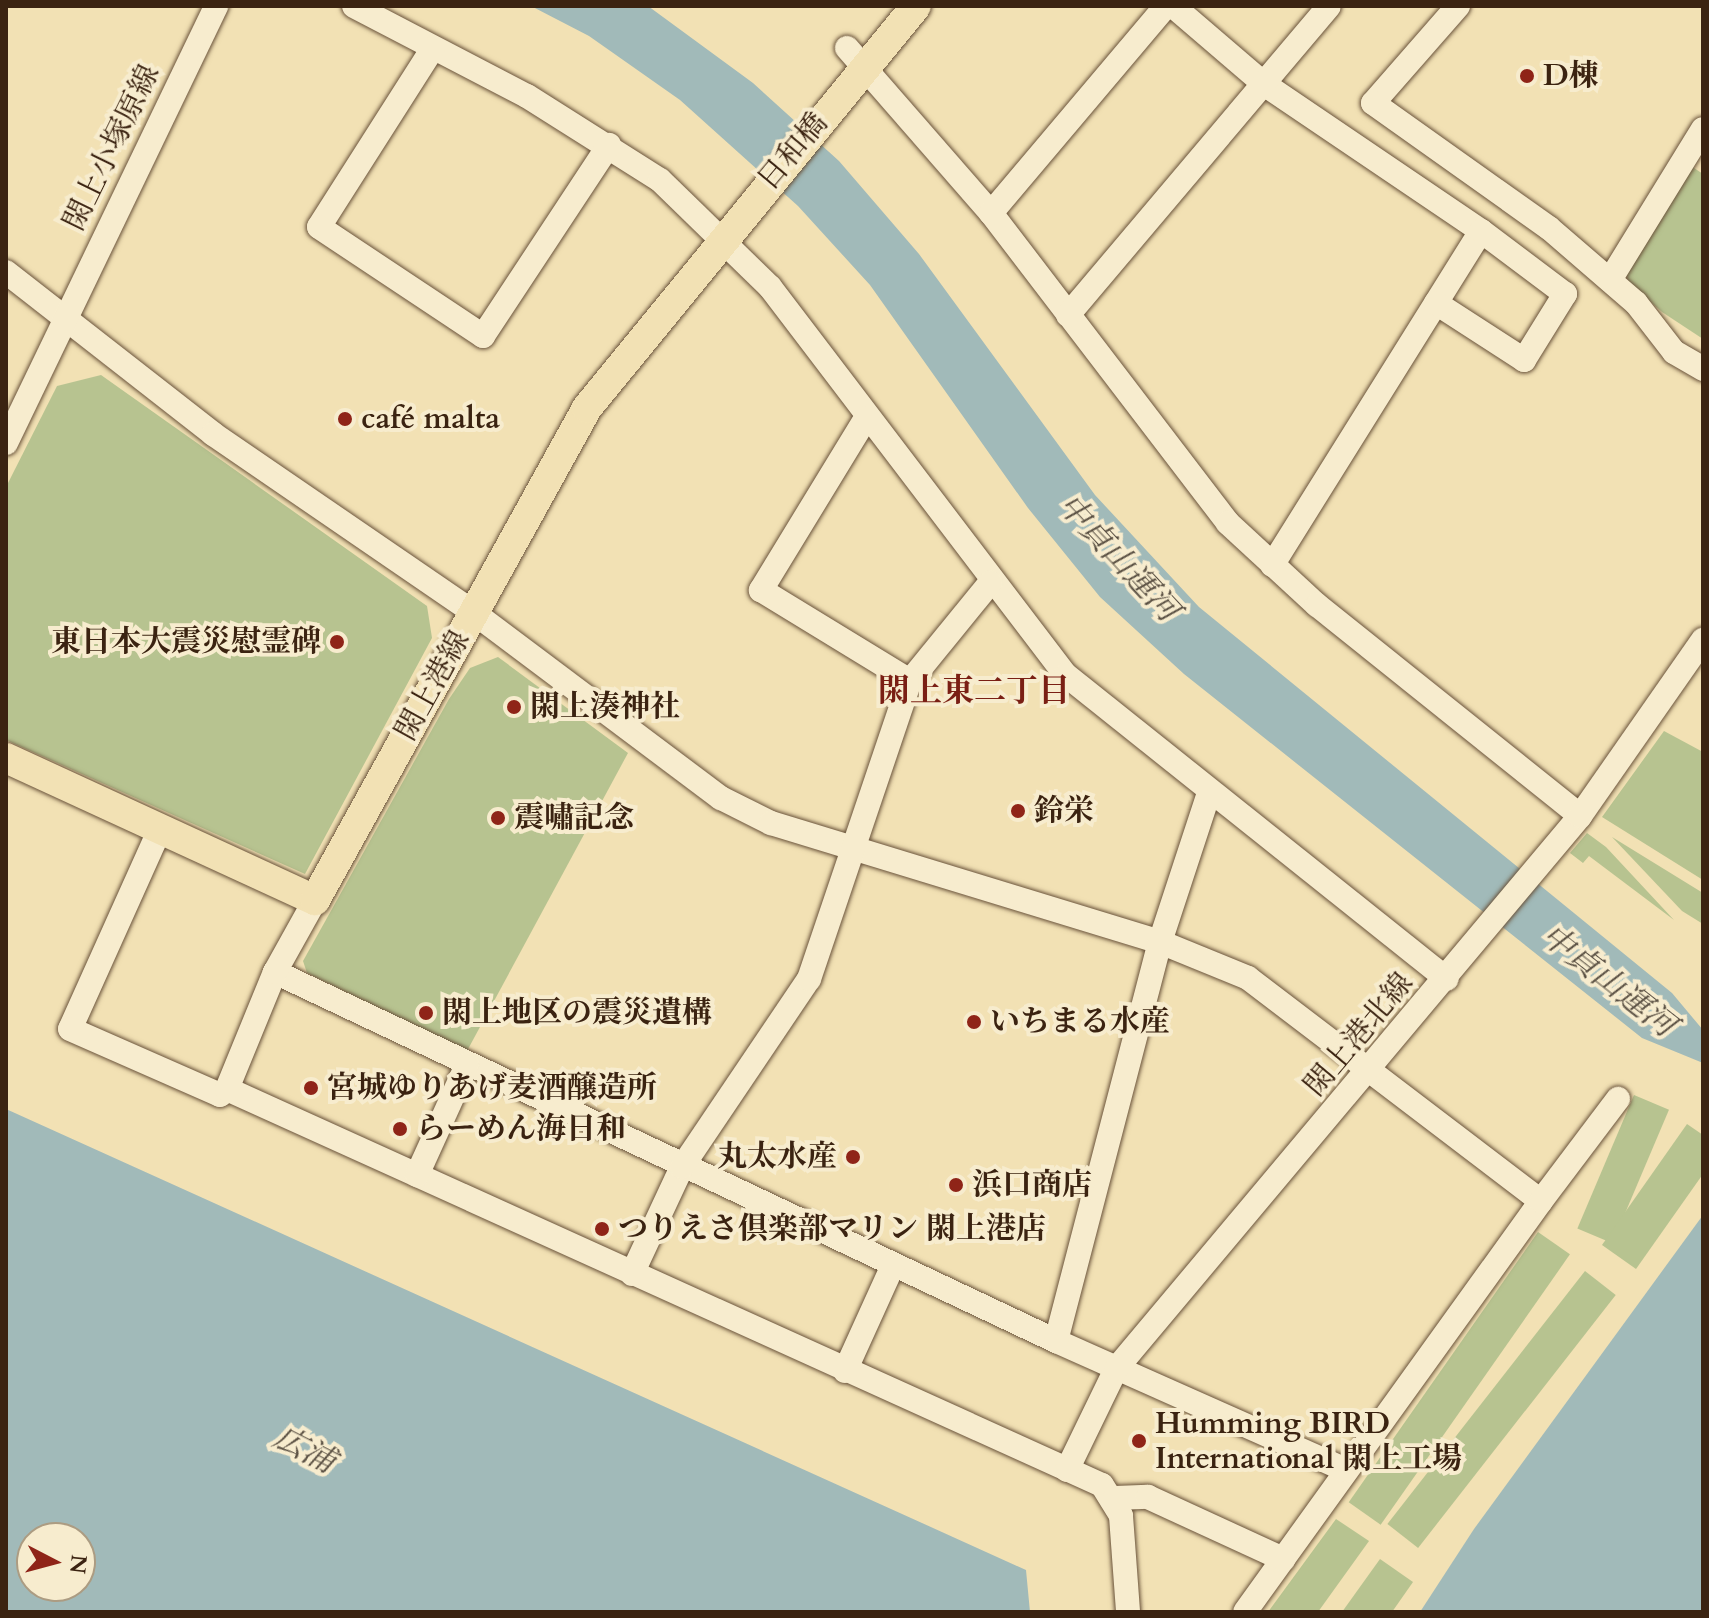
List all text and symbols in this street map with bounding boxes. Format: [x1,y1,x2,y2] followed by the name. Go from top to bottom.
[1543,58,1599,94] place label: D棟
[56,59,168,237] street label: 閖上小塚原線
[1518,67,1536,85] marker: D棟
[750,106,836,198] street label: 日和橋
[361,401,500,437] place label: café malta
[336,410,354,428] marker: café malta
[1049,486,1187,630] water label: 中貞山運河
[51,624,321,660] place label: 東日本大震災慰霊碑
[388,625,478,747] street label: 閖上港線
[328,633,346,651] marker: 東日本大震災慰霊碑
[878,672,1070,710] district label: 閖上東二丁目
[530,689,680,725] place label: 閖上湊神社
[505,698,523,716] marker: 閖上湊神社
[1034,793,1094,829] place label: 鈴栄
[514,800,634,836] place label: 震嘯記念
[1009,802,1027,820] marker: 鈴栄
[489,809,507,827] marker: 震嘯記念
[1533,917,1683,1045] water label: 中貞山運河
[1297,966,1421,1104] street label: 閖上港北線
[442,995,712,1031] place label: 閖上地区の震災遺構
[417,1004,435,1022] marker: 閖上地区の震災遺構
[990,1004,1170,1040] place label: いちまる水産
[965,1013,983,1031] marker: いちまる水産
[327,1070,657,1106] place label: 宮城ゆりあげ麦酒醸造所
[302,1079,320,1097] marker: 宮城ゆりあげ麦酒醸造所
[416,1111,626,1147] place label: らーめん海日和
[391,1120,409,1138] marker: らーめん海日和
[717,1139,837,1175] place label: 丸太水産
[844,1148,862,1166] marker: 丸太水産
[972,1167,1092,1203] place label: 浜口商店
[947,1176,965,1194] marker: 浜口商店
[618,1211,1046,1247] place label: つりえさ倶楽部マリン 閖上港店
[593,1220,611,1238] marker: つりえさ倶楽部マリン 閖上港店
[1155,1406,1462,1476] place label: Humming BIRD International 閖上工場
[267,1418,341,1482] water label: 広浦
[1130,1432,1148,1450] marker: Humming BIRD International 閖上工場
[16,1522,96,1602] north arrow
[62,1553,94,1575] text: N

